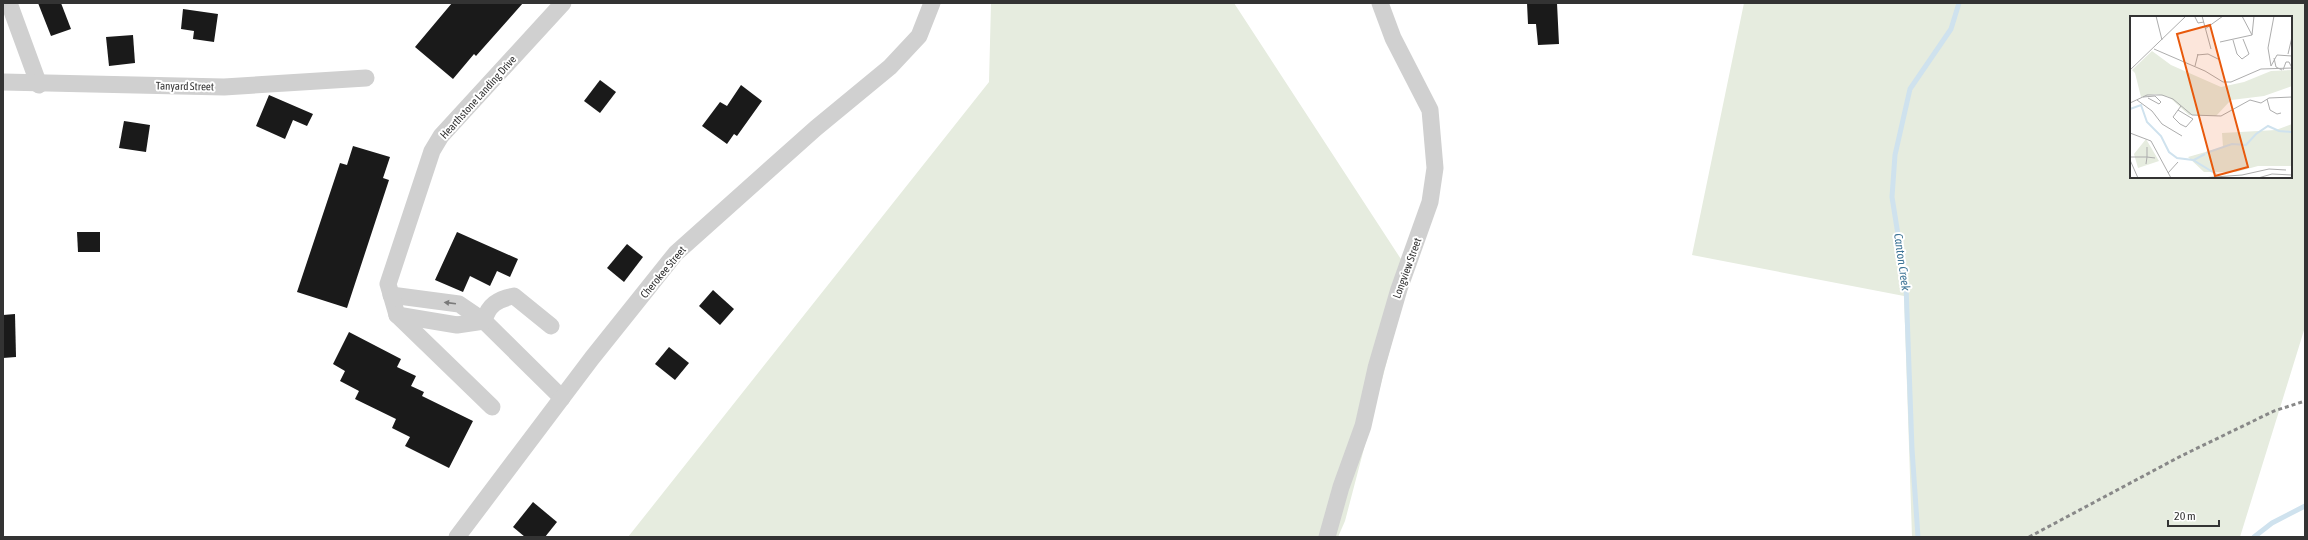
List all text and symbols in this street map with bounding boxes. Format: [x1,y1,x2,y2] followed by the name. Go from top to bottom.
[2130,16,2292,178] inset map
[438,53,518,141] street label: Hearthstone Landing Drive
[156,79,214,93] street label: Tanyard Street
[1891,232,1913,292] water label: Canton Creek
[1390,236,1424,300] street label: Longview Street
[638,244,688,300] street label: Cherokee Street
[444,299,456,306] one-way arrow
[2168,502,2219,528] scale bar
[2174,509,2196,523] text: 20 m

